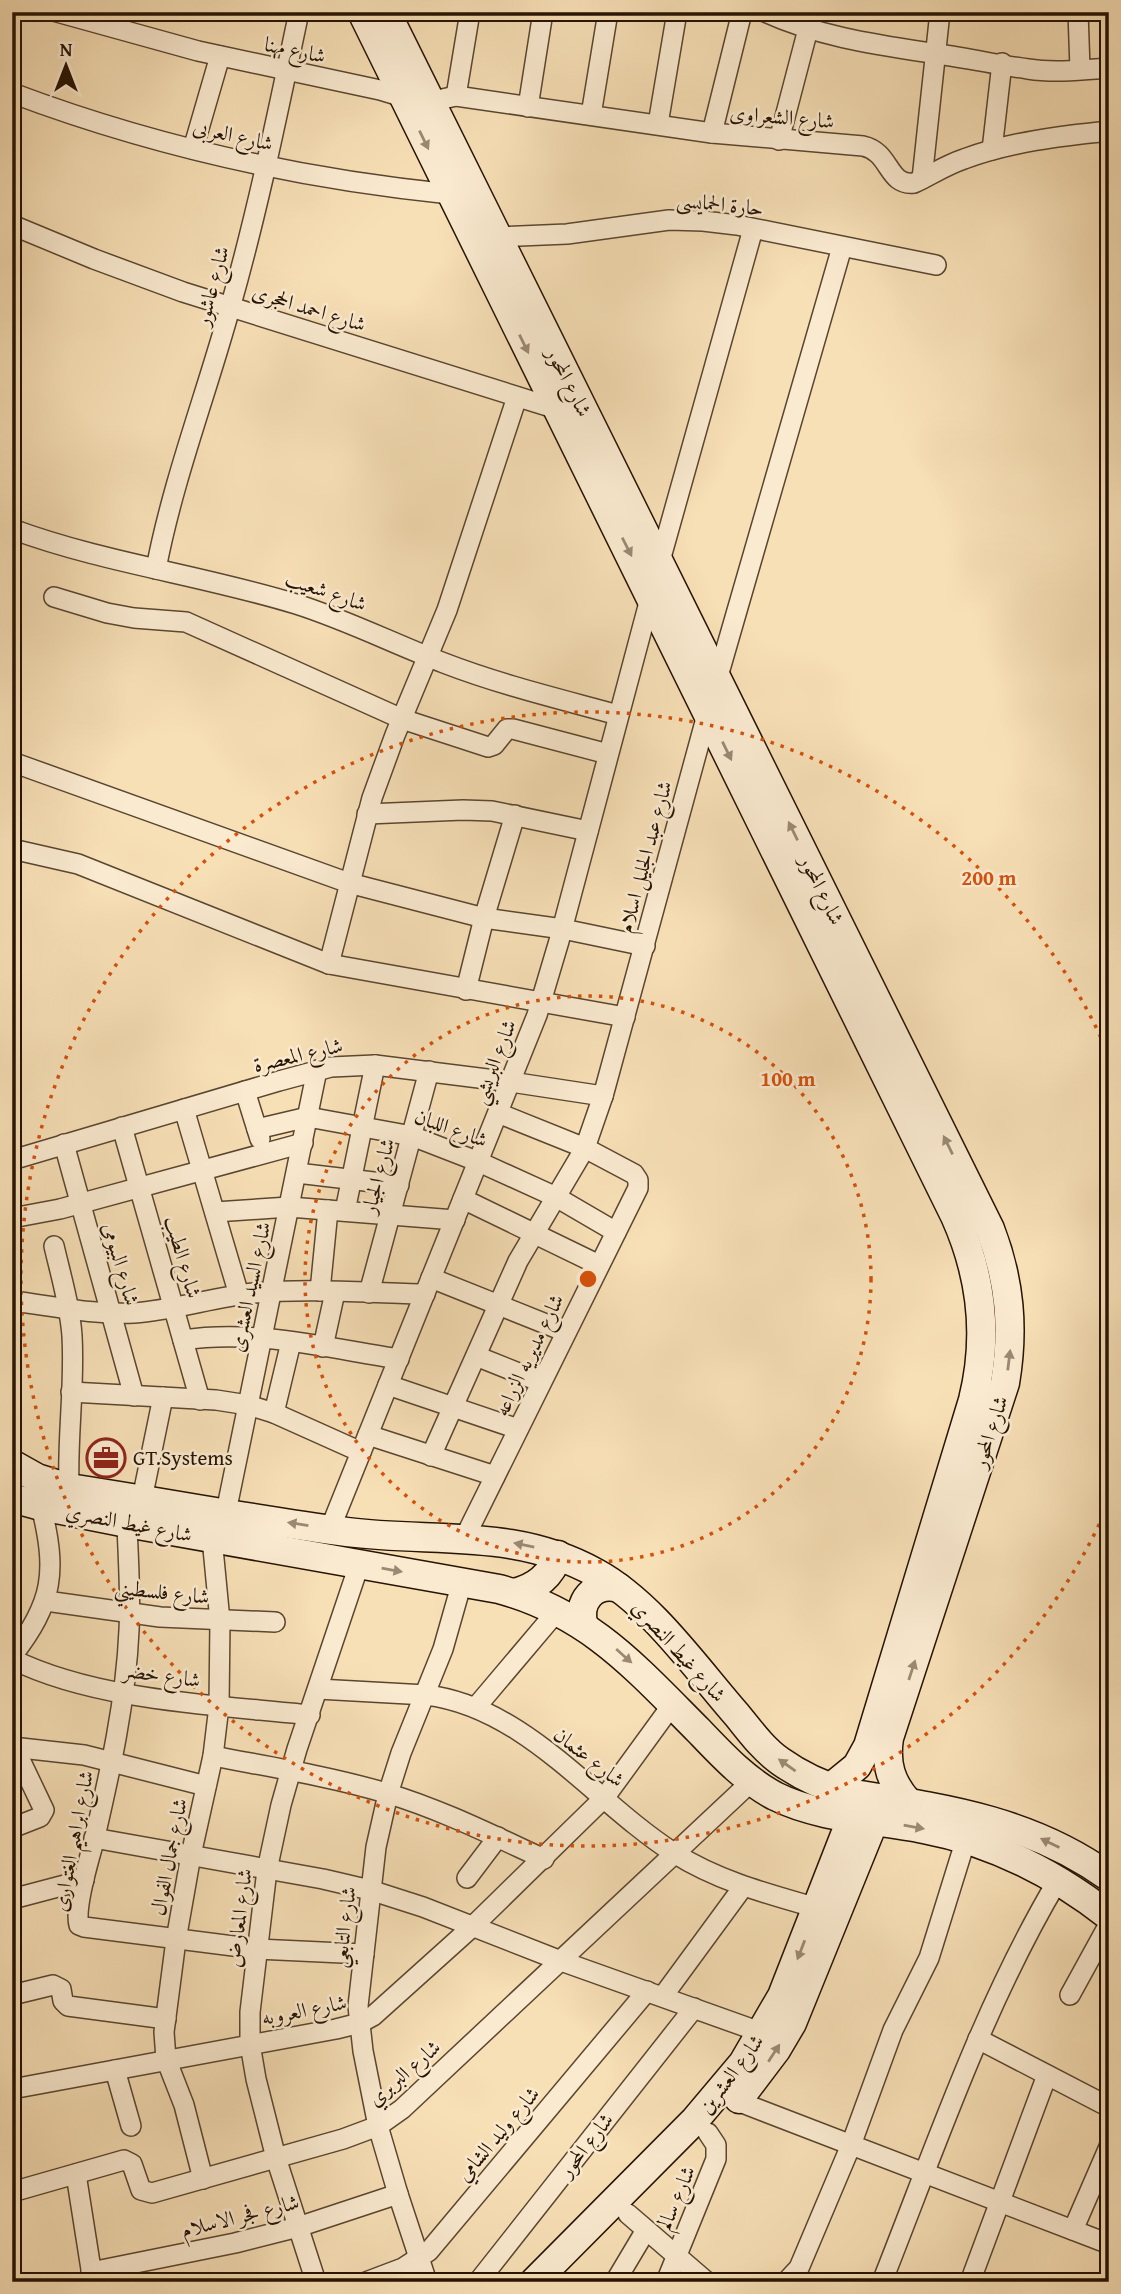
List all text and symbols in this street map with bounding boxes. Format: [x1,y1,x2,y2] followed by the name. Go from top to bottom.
[261,28,329,74] street label: شارع مهنا
[32,32,102,102] north arrow
[60,35,73,63] text: N
[728,96,836,140] street label: شارع الشعراوى
[189,110,276,162] street label: شارع العربى
[418,130,429,150] one-way arrow
[675,184,765,223] street label: حارة الحمايسى
[185,242,240,332] street label: شارع عاشور
[248,276,370,342] street label: شارع احمد الحجرى
[519,334,530,354] one-way arrow
[535,340,600,423] street label: شارع المحور
[621,537,632,557] one-way arrow
[280,562,371,622] street label: شارع شعيب
[722,741,733,761] one-way arrow
[609,777,683,937] street label: شارع عبد الجليل اسلام
[788,821,799,841] one-way arrow
[789,848,853,931] street label: شارع المحور
[961,862,1017,893] text: 200 m
[463,1015,529,1111] street label: شارع البريشي
[250,1029,346,1083] street label: شارع المعصرة
[760,1063,816,1094] text: 100 m
[409,1100,492,1158] street label: شارع اللبان
[352,1135,405,1220] street label: شارع الجيار
[943,1135,954,1155] one-way arrow
[154,1212,210,1303] street label: شارع الطيب
[92,1219,148,1310] street label: شارع البيومى
[221,1219,281,1356] street label: شارع السيد العشرى
[576,1267,600,1291] centre of rings
[486,1288,574,1422] street label: شارع مديريه الزراعه
[1003,1349,1014,1371] one-way arrow
[963,1392,1019,1475] street label: شارع المحور
[85,1437,127,1479] office icon: GT.Systems
[133,1442,233,1473] place label: GT.Systems
[63,1495,195,1553] street label: شارع غيط النصري
[287,1518,309,1529] one-way arrow
[513,1540,535,1551] one-way arrow
[381,1565,403,1576] one-way arrow
[113,1571,211,1617] street label: شارع فلسطيني
[623,1593,734,1711] street label: شارع غيط النصري
[615,1648,632,1664] one-way arrow
[119,1654,202,1698] street label: شارع خضر
[907,1659,918,1680] one-way arrow
[545,1719,631,1797] street label: شارع عثمان
[777,1759,797,1772] one-way arrow
[44,1768,107,1915] street label: شارع ابراهيم الغتوارى
[142,1795,198,1919] street label: شارع جمال الفوال
[904,1822,926,1833] one-way arrow
[1040,1838,1060,1849] one-way arrow
[217,1867,263,1970] street label: شارع المعارض
[323,1884,368,1970] street label: شارع التابعي
[795,1939,806,1960] one-way arrow
[259,1986,350,2036] street label: شارع العروبه
[690,2027,773,2122] street label: شارع العشرين
[360,2032,449,2116] street label: شارع البربري
[767,2043,780,2062] one-way arrow
[449,2079,549,2190] street label: شارع وليد الشامي
[549,2106,623,2187] street label: شارع المحور
[648,2161,706,2236] street label: شارع سالم
[178,2186,303,2248] street label: شارع فجر الاسلام

